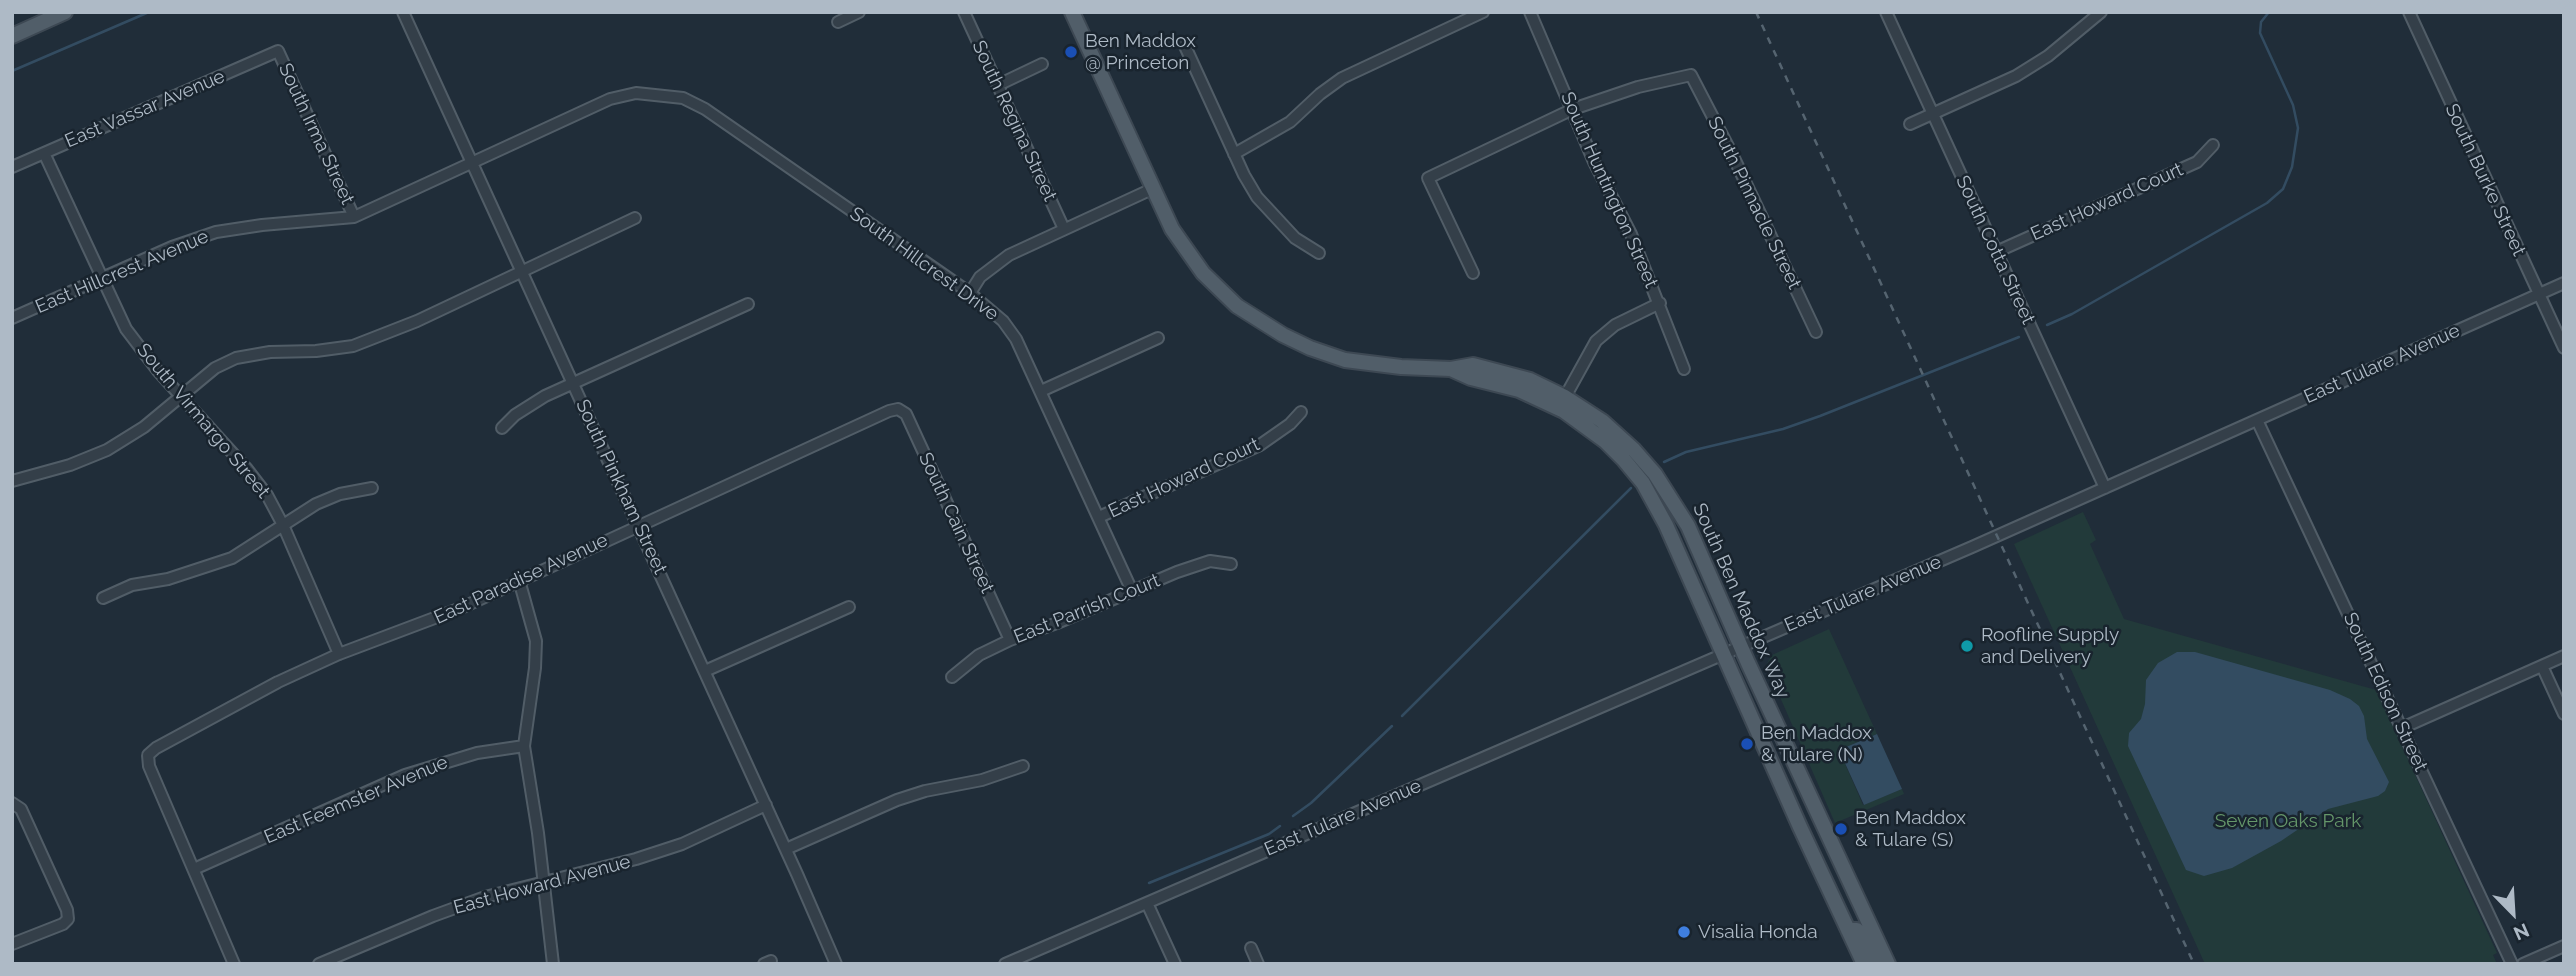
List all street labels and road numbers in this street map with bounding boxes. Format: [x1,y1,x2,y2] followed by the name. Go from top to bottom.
[967,37,1061,205] street label: South Regina Street
[273,60,359,208] street label: South Irma Street
[62,65,228,153] street label: East Vassar Avenue
[1555,88,1663,292] street label: South Huntington Street
[2440,100,2530,260] street label: South Burke Street
[1702,113,1806,293] street label: South Pinnacle Street
[2027,158,2187,246] street label: East Howard Court
[1951,172,2039,328] street label: South Cotta Street
[845,202,1003,326] street label: South Hillcrest Drive
[32,225,212,319] street label: East Hillcrest Avenue
[2301,319,2463,409] street label: East Tulare Avenue
[132,339,274,503] street label: South Virmargo Street
[571,396,671,578] street label: South Pinkham Street
[1105,433,1263,523] street label: East Howard Court
[913,449,999,597] street label: South Cain Street
[1688,500,1794,702] street label: South Ben Maddox Way
[430,529,612,629] street label: East Paradise Avenue
[1781,551,1945,637] street label: East Tulare Avenue
[1011,569,1163,649] street label: East Parrish Court
[2338,609,2432,775] street label: South Edison Street
[261,751,451,849] street label: East Feemster Avenue
[1261,775,1425,861] street label: East Tulare Avenue
[451,850,633,920] street label: East Howard Avenue

